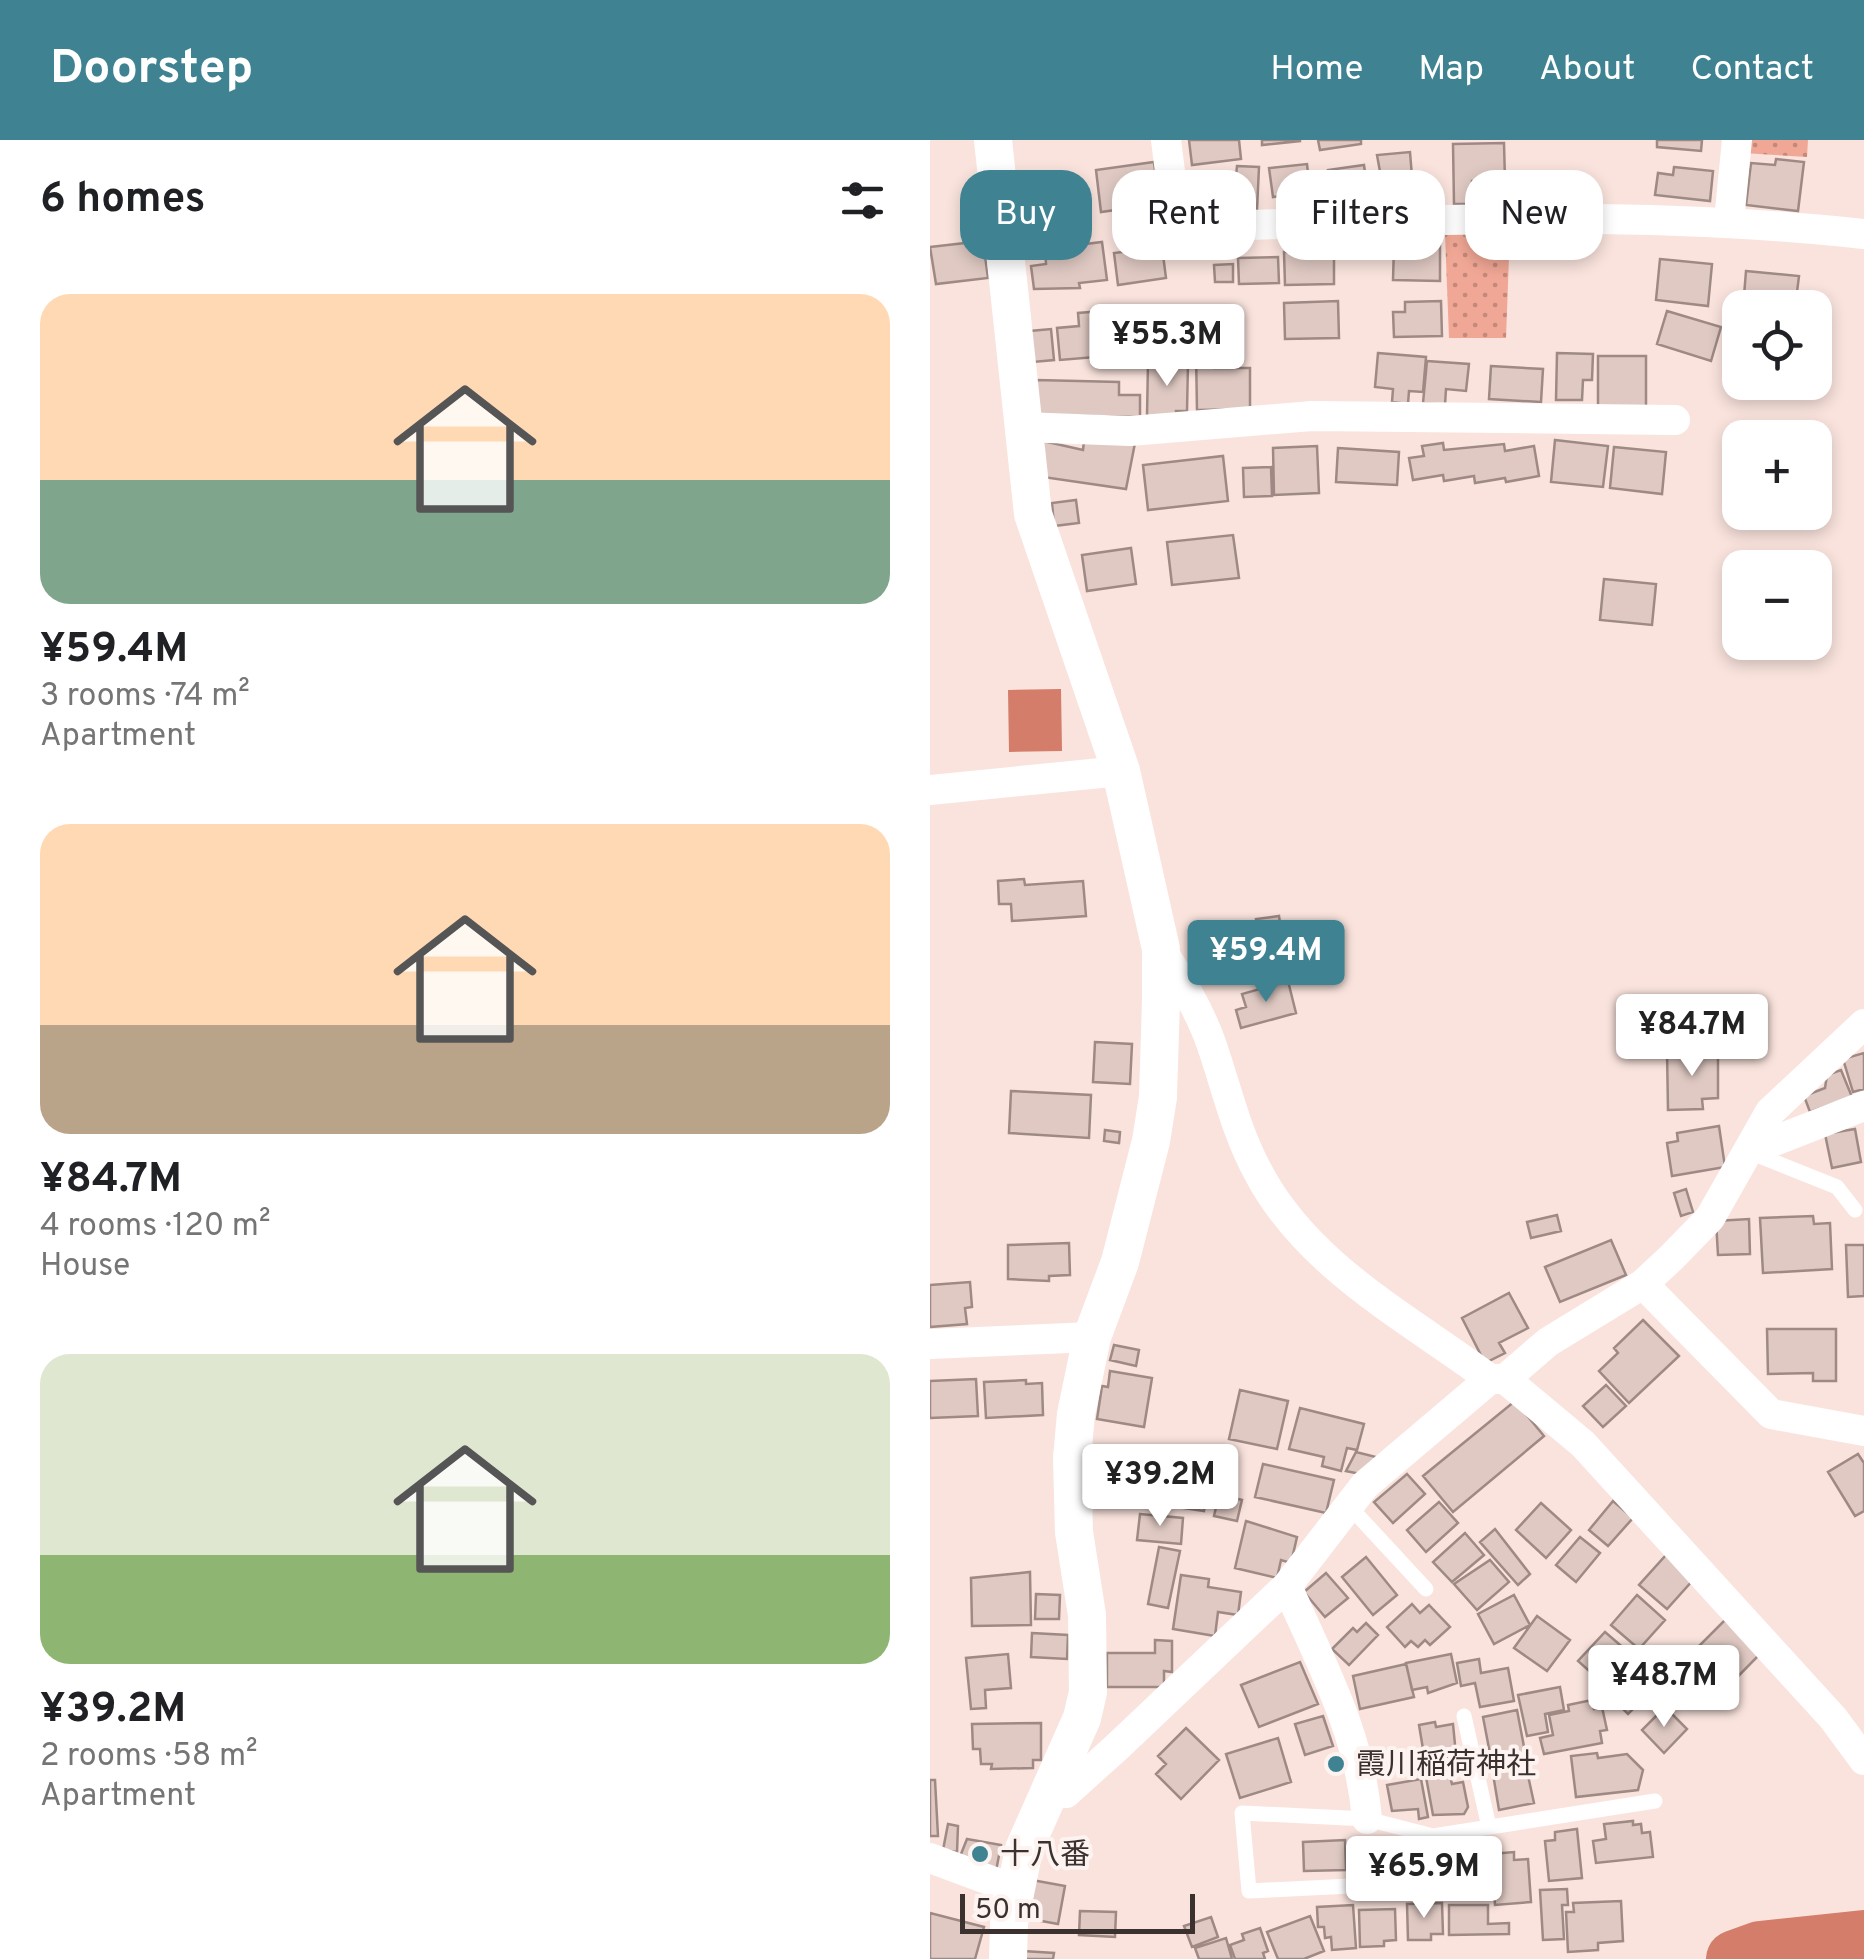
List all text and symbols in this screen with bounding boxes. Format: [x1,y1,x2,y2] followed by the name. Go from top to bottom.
[50,40,253,100] text: Doorstep
[1270,48,1363,92] text: Home
[1418,48,1484,92] text: Map
[1539,48,1635,92] text: About
[1690,48,1814,92] text: Contact
[960,170,1092,260] chip: Buy
[1112,170,1256,260] chip: Rent
[1276,170,1445,260] chip: Filters
[1465,170,1603,260] chip: New
[835,173,890,228] icon: filters
[40,174,205,227] text: 6 homes
[1722,290,1832,660] map controls
[1722,290,1832,400] button: locate
[1086,304,1248,389] pin: ¥55.3M
[1111,316,1223,356] text: ¥55.3M
[375,359,555,539] icon: home
[1722,420,1832,530] button: +
[1722,550,1832,660] button: −
[40,624,188,677] text: ¥59.4M
[40,677,250,717] text: 3 rooms · 74 m²
[40,717,196,757] text: Apartment
[375,889,555,1069] icon: home
[1185,920,1347,1005] pin: ¥59.4M
[1210,932,1322,972] text: ¥59.4M
[1611,994,1773,1079] pin: ¥84.7M
[1638,1006,1746,1046] text: ¥84.7M
[40,1154,182,1207] text: ¥84.7M
[40,1207,271,1247] text: 4 rooms · 120 m²
[40,1247,130,1287] text: House
[375,1419,555,1599] icon: home
[1079,1444,1241,1529] pin: ¥39.2M
[1104,1456,1216,1496] text: ¥39.2M
[1583,1645,1745,1730] pin: ¥48.7M
[1610,1657,1718,1697] text: ¥48.7M
[40,1684,186,1737] text: ¥39.2M
[40,1737,258,1777] text: 2 rooms · 58 m²
[1356,1748,1536,1785] place label: 霞川稲荷神社
[1325,1753,1347,1775] marker: 霞川稲荷神社
[40,1777,196,1817] text: Apartment
[1343,1836,1505,1921] pin: ¥65.9M
[1000,1838,1090,1875] place label: 十八番
[969,1843,991,1865] marker: 十八番
[1368,1848,1480,1888] text: ¥65.9M
[960,1889,1195,1934] scale bar
[975,1893,1041,1929] text: 50 m

